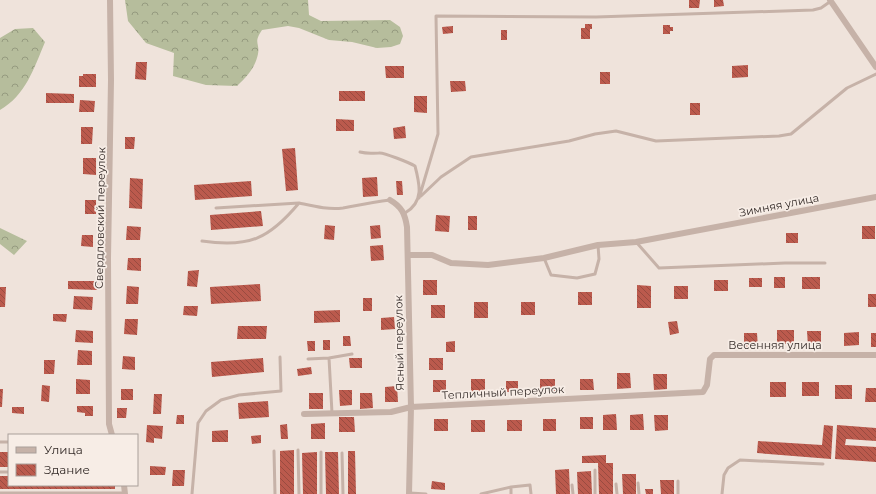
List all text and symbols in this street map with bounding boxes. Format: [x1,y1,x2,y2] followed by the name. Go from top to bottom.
[92,146,108,289] street label: Свердловский переулок
[738,190,820,220] street label: Зимняя улица
[391,295,407,391] street label: Ясный переулок
[728,338,822,352] street label: Весенняя улица
[442,382,565,402] street label: Тепличный переулок
[8,434,138,486] legend
[44,442,83,457] text: Улица
[44,462,90,477] text: Здание

